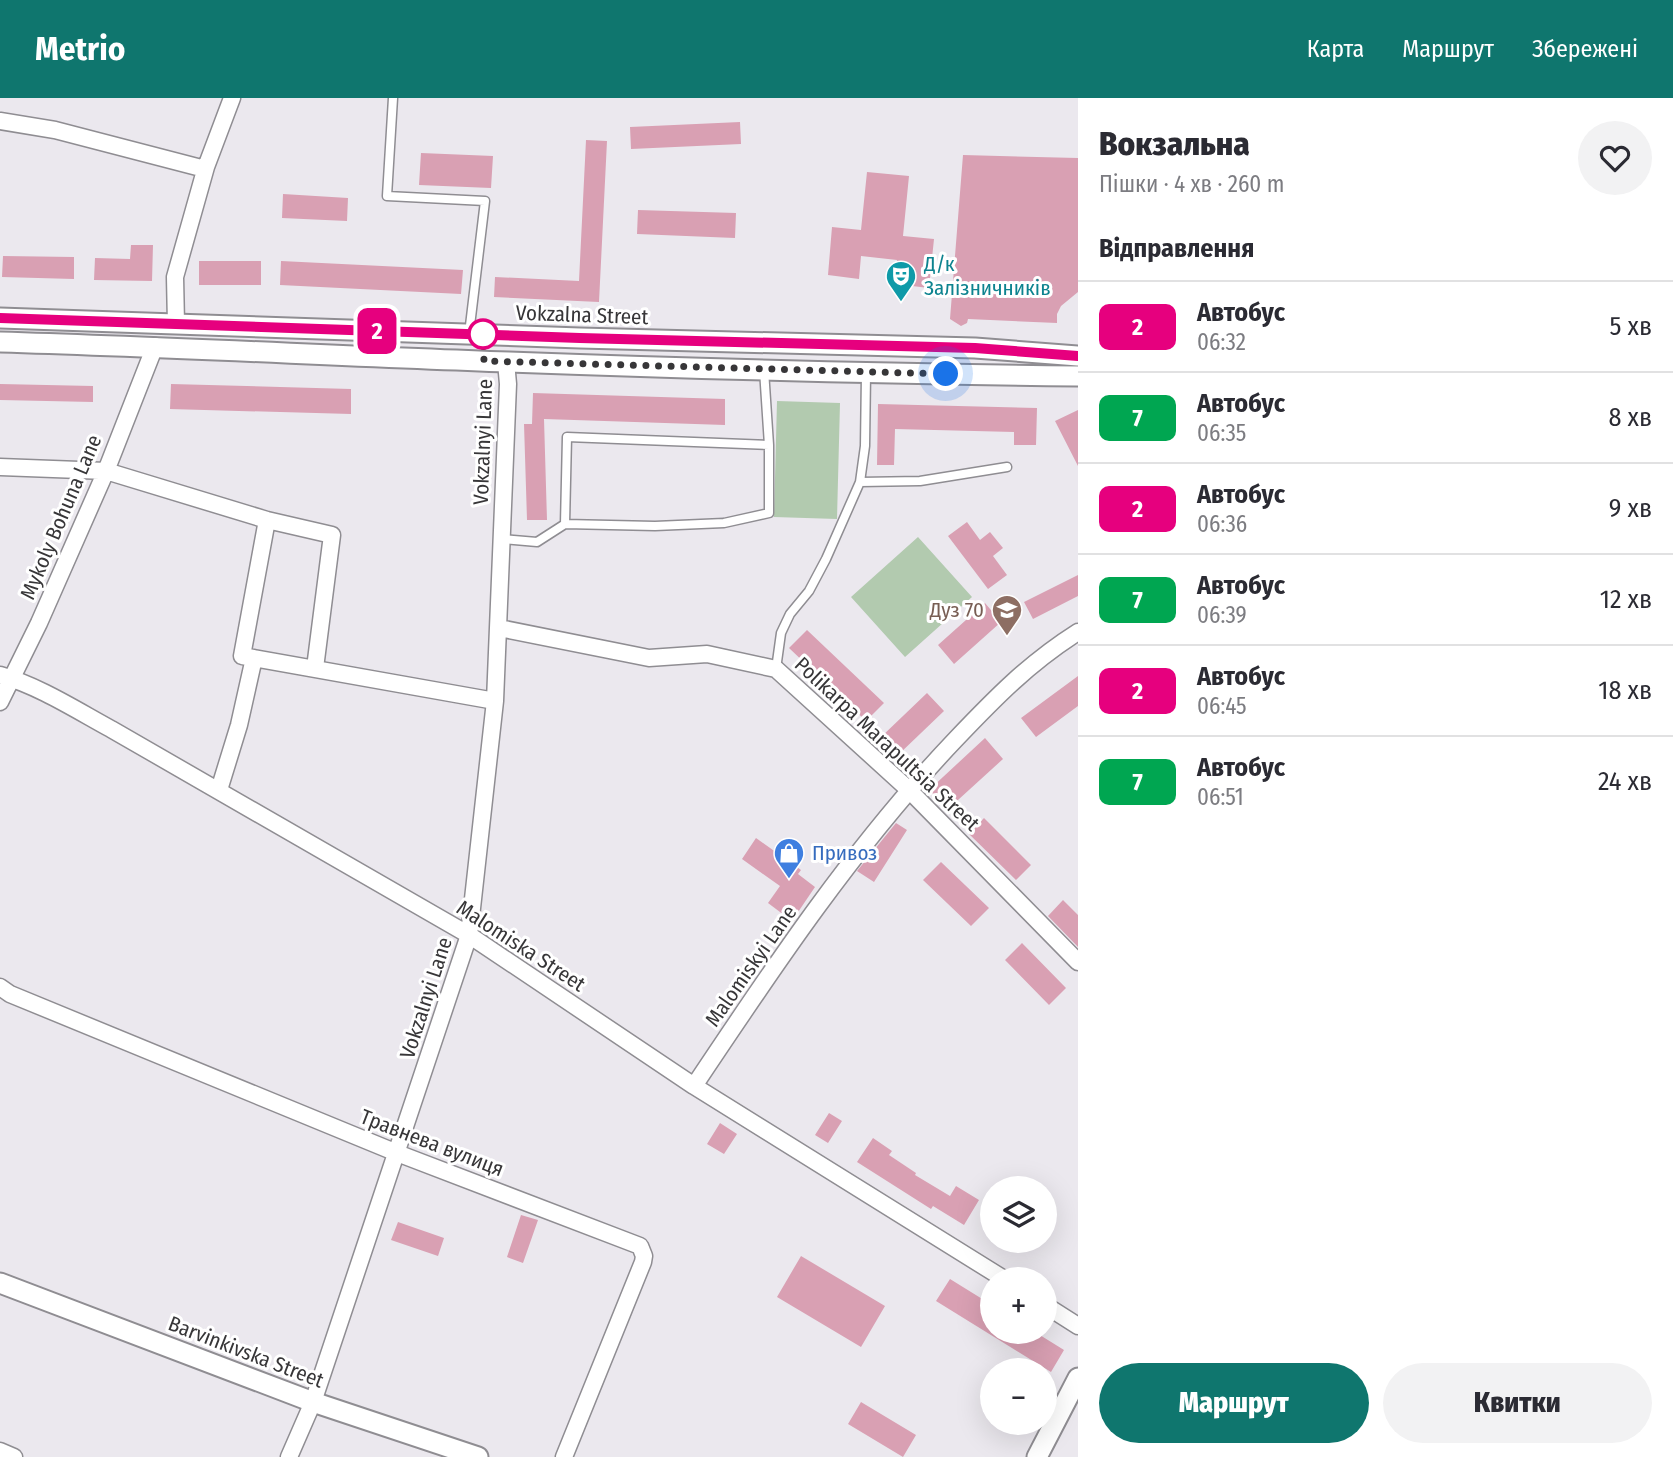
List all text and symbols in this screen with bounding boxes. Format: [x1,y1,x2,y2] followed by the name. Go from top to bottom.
[35,29,125,69] text: Metrio
[1307,35,1364,63] text: Карта
[1402,35,1494,63] text: Маршрут
[1532,35,1638,63] text: Збережені
[1578,121,1652,195] button: heart
[1099,124,1250,164] text: Вокзальна
[1099,170,1284,198] text: Пішки · 4 хв · 260 m
[1099,233,1254,264] text: Відправлення
[923,251,1051,301] place label: Д/к Залізничників
[884,259,918,303] theatre icon: Д/к Залізничників
[1197,297,1285,328] text: Автобус
[515,300,649,330] street label: Vokzalna Street
[354,308,400,354] line badge: 2
[1609,311,1652,342] text: 5 хв
[1132,313,1143,341] text: 2
[371,317,383,345] text: 2
[468,319,498,349] unlabelled marker
[1197,328,1246,356] text: 06:32
[928,356,963,391] your location
[468,379,498,505] street label: Vokzalnyi Lane
[1197,388,1285,419] text: Автобус
[1608,402,1652,433] text: 8 хв
[1132,404,1143,432] text: 7
[1197,419,1246,447] text: 06:35
[15,431,107,603] street label: Mykoly Bohuna Lane
[1197,479,1285,510] text: Автобус
[1609,493,1652,524] text: 9 хв
[1132,495,1143,523] text: 2
[1197,510,1247,538] text: 06:36
[1197,570,1285,601] text: Автобус
[1600,584,1652,615] text: 12 хв
[1132,586,1143,614] text: 7
[990,593,1024,637] school or university icon: Дуз 70
[929,597,984,623] place label: Дуз 70
[1197,601,1247,629] text: 06:39
[789,651,985,837] street label: Polikarpa Marapultsia Street
[1197,661,1285,692] text: Автобус
[1598,675,1652,706] text: 18 хв
[1132,677,1143,705] text: 2
[1197,692,1247,720] text: 06:45
[1197,752,1285,783] text: Автобус
[1598,766,1652,797] text: 24 хв
[1132,768,1143,796] text: 7
[1197,783,1244,811] text: 06:51
[772,836,806,880] shop icon: Привоз
[812,840,877,866] place label: Привоз
[452,895,590,997] street label: Malomiska Street
[700,900,802,1032] street label: Malomiskyi Lane
[394,934,458,1062] street label: Vokzalnyi Lane
[357,1104,507,1182] street label: Травнева вулиця
[980,1176,1057,1435] map controls
[980,1176,1057,1253] button: layers
[980,1267,1057,1344] button: +
[165,1310,328,1394] street label: Barvinkivska Street
[980,1358,1057,1435] button: −
[1099,1363,1369,1443] button: Маршрут
[1383,1363,1652,1443] button: Квитки

